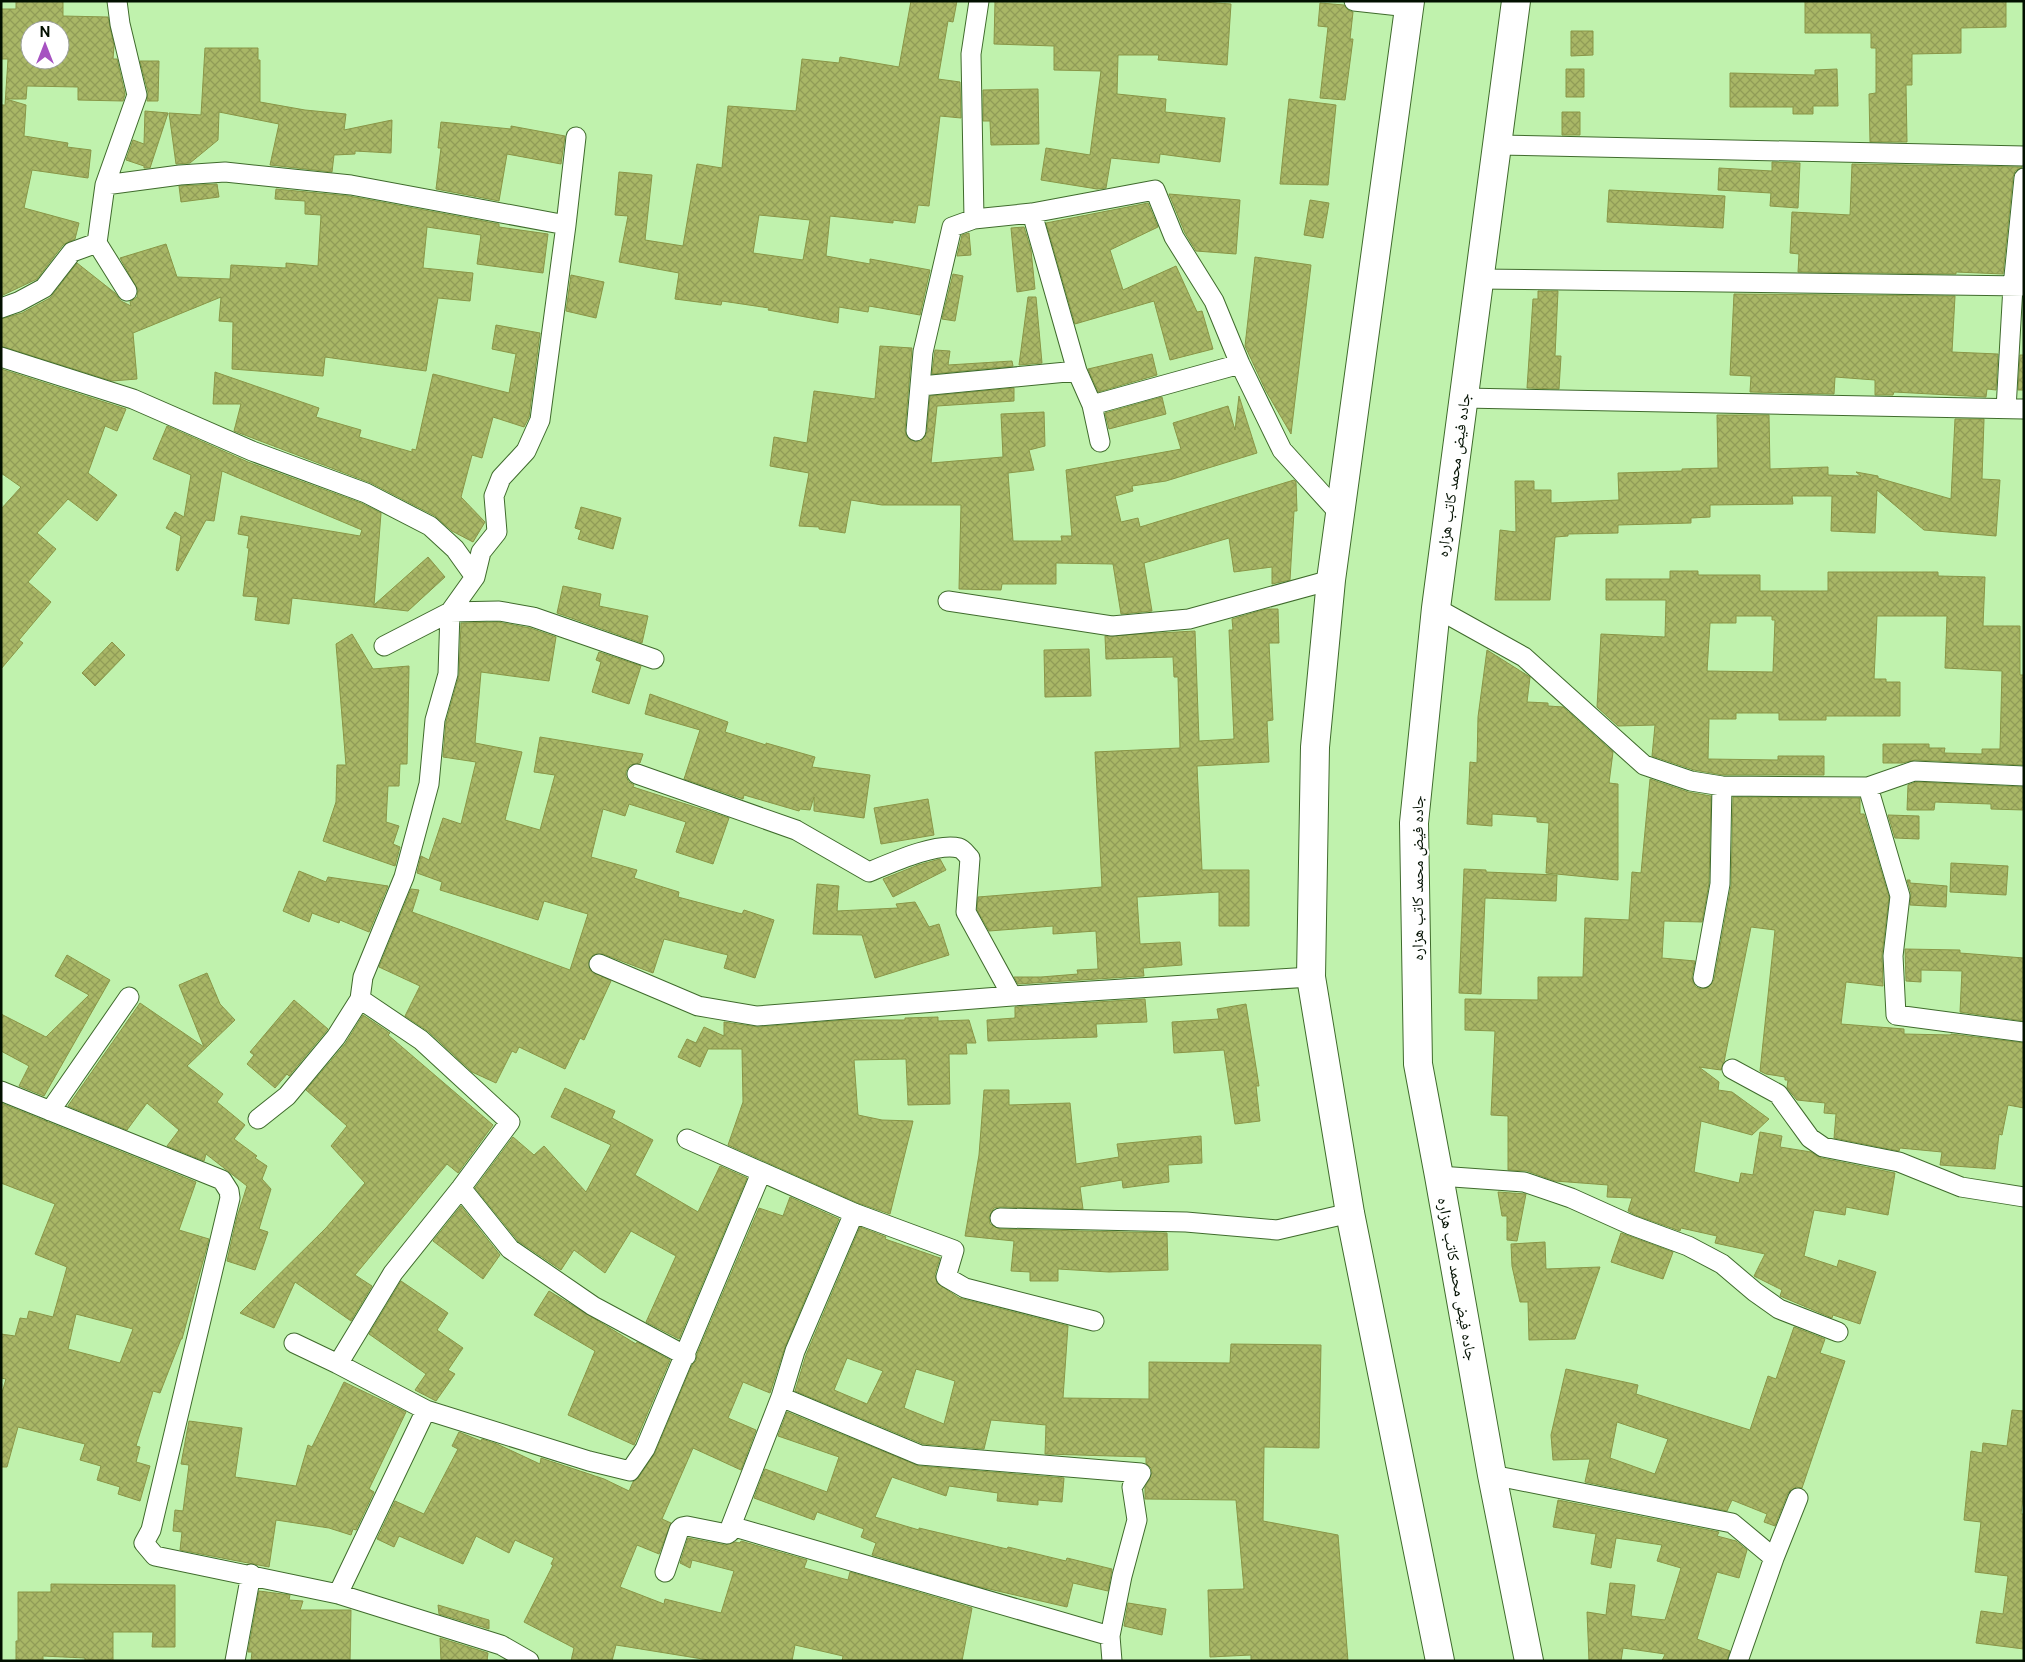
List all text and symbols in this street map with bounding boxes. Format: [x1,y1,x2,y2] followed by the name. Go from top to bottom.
[20,20,70,70] north arrow
[40,24,50,40] text: N
[1433,392,1475,558] street label: جاده فیض محمد کاتب هزاره
[1408,795,1428,961] street label: جاده فیض محمد کاتب هزاره
[1433,1196,1481,1362] street label: جاده فیض محمد کاتب هزاره

